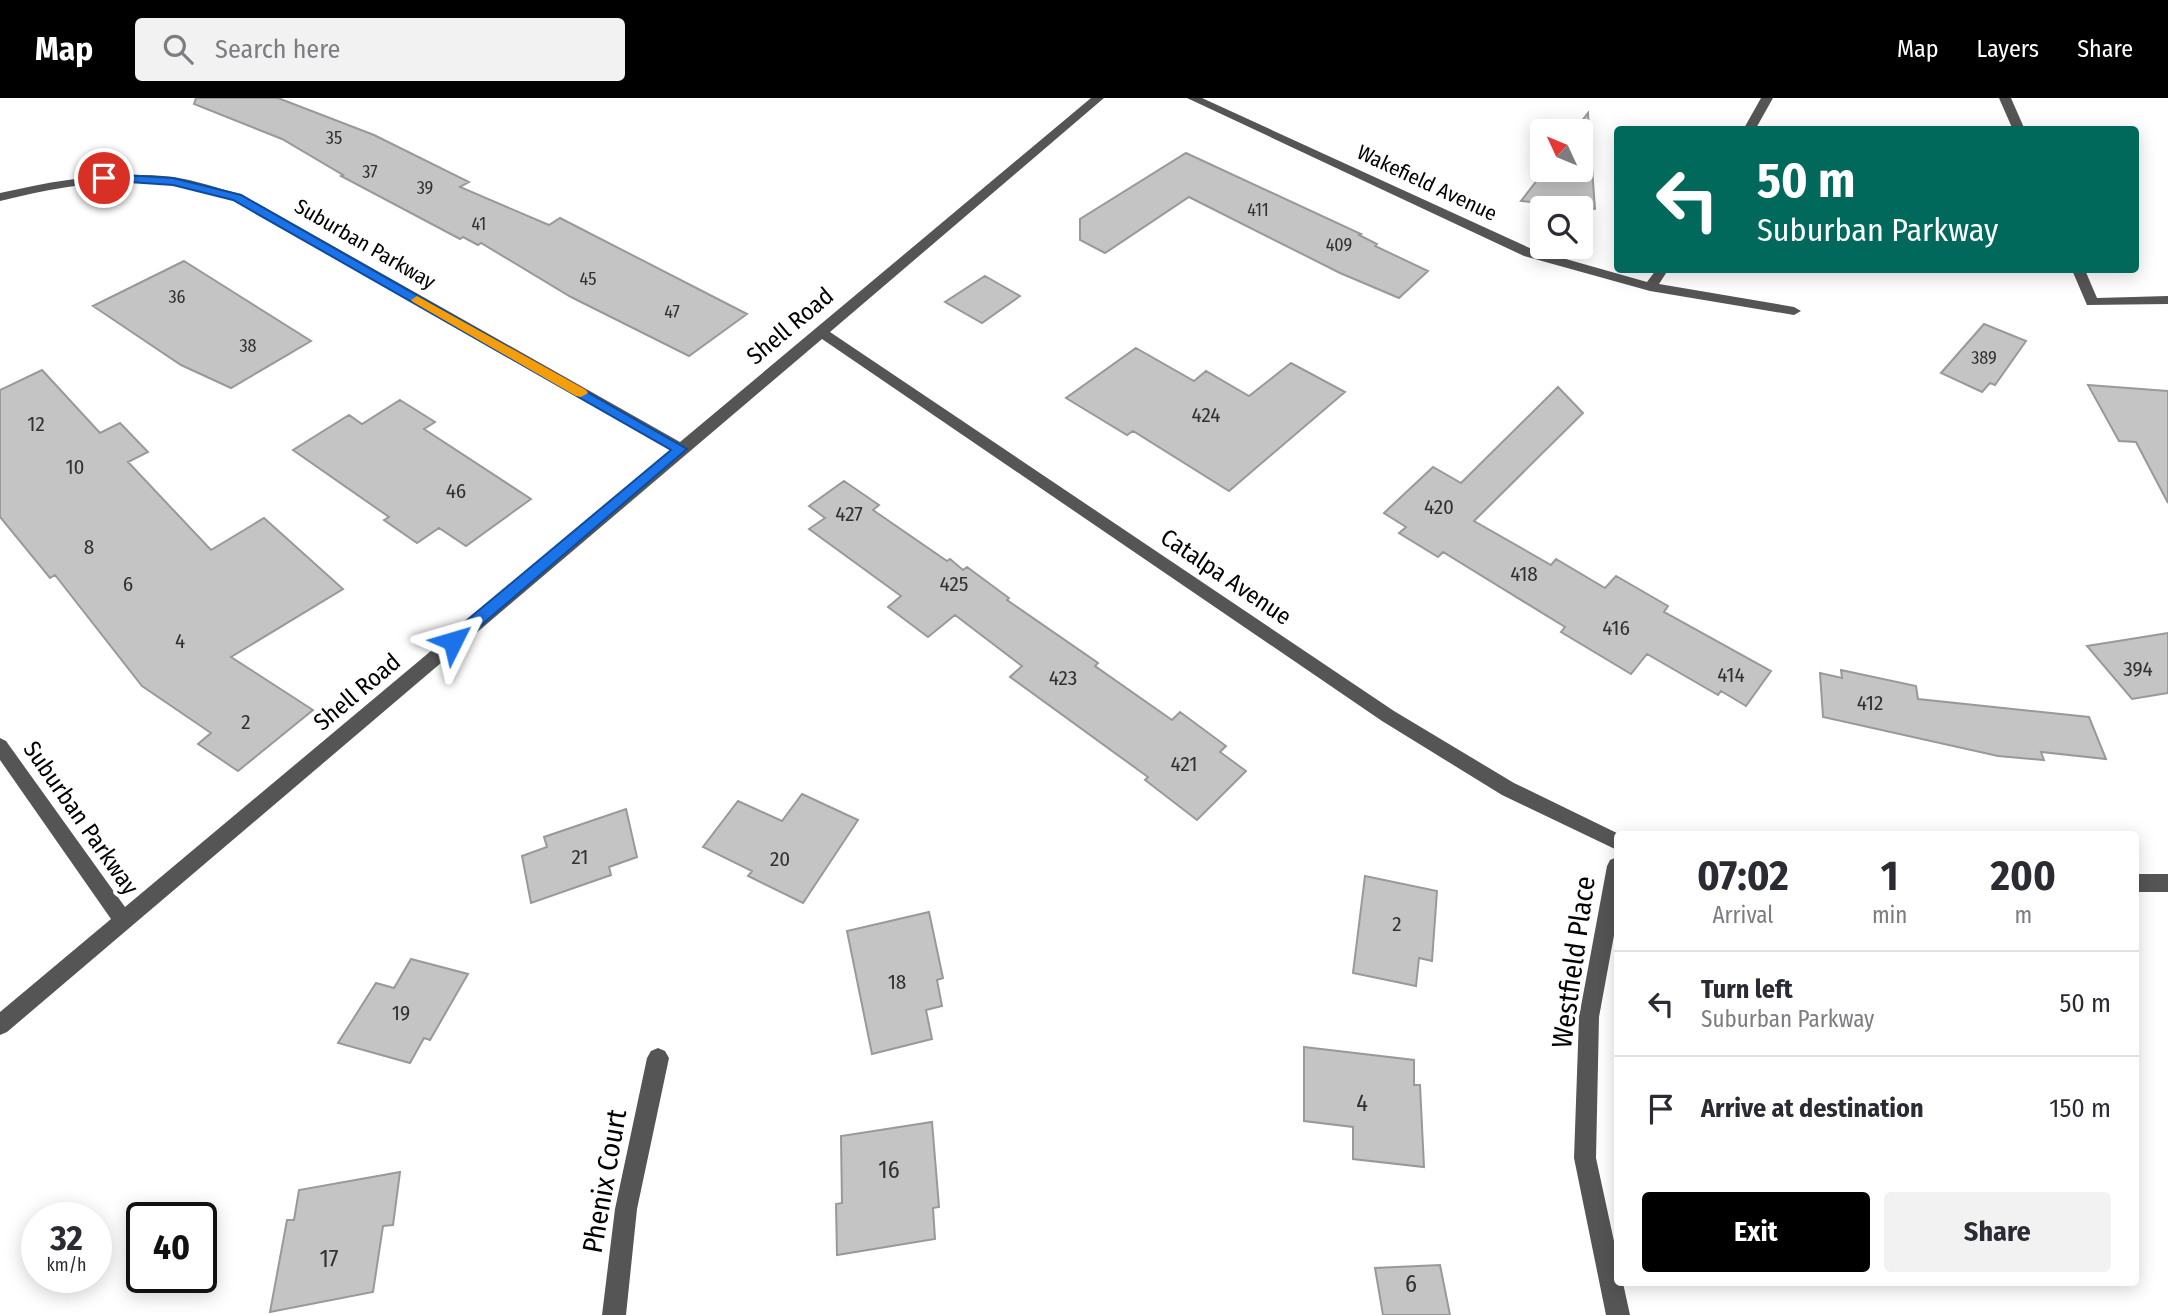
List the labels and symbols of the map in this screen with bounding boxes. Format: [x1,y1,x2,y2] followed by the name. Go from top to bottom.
[1530,119,1592,182] north arrow
[326,127,342,149] house number: 35
[1353,139,1501,227] street label: Wakefield Avenue
[74,148,134,208] pin
[362,161,378,183] house number: 37
[417,177,433,199] house number: 39
[290,193,441,295] street label: Suburban Parkway
[1247,199,1269,221] house number: 411
[472,213,486,235] house number: 41
[1326,234,1352,256] house number: 409
[580,268,596,290] house number: 45
[741,282,839,370] street label: Shell Road
[168,286,186,308] house number: 36
[664,301,680,323] house number: 47
[239,335,257,357] house number: 38
[1971,347,1997,369] house number: 389
[1192,402,1220,428] house number: 424
[27,411,45,437] house number: 12
[65,454,85,480] house number: 10
[446,478,466,504] house number: 46
[1424,494,1454,520] house number: 420
[835,501,863,527] house number: 427
[1155,523,1297,631] street label: Catalpa Avenue
[84,534,94,560] house number: 8
[1510,561,1538,587] house number: 418
[123,571,133,597] house number: 6
[940,571,968,597] house number: 425
[416,604,490,678] position arrow
[1602,615,1630,641] house number: 416
[175,628,185,654] house number: 4
[308,648,406,736] street label: Shell Road
[2123,656,2153,682] house number: 394
[1717,662,1745,688] house number: 414
[1049,665,1077,691] house number: 423
[1857,690,1883,716] house number: 412
[241,709,251,735] house number: 2
[18,736,145,900] street label: Suburban Parkway
[1171,751,1197,777] house number: 421
[572,844,589,870] house number: 21
[770,846,790,872] house number: 20
[1545,874,1602,1050] street label: Westfield Place
[1392,911,1402,937] house number: 2
[888,969,906,995] house number: 18
[392,1000,410,1026] house number: 19
[1356,1089,1368,1117] house number: 4
[576,1106,634,1255] street label: Phenix Court
[878,1156,900,1184] house number: 16
[126,1202,217,1293] speed limit sign: 40
[319,1245,339,1273] house number: 17
[1405,1270,1417,1298] house number: 6

